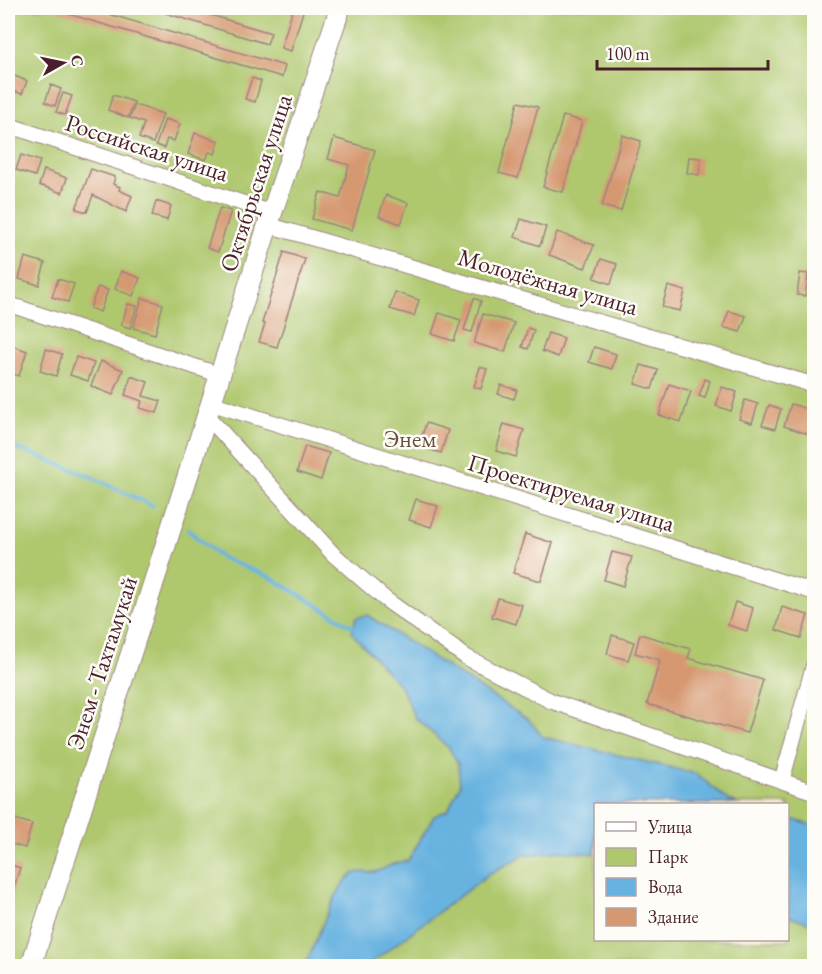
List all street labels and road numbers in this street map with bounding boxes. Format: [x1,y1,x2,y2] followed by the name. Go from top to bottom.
[212,90,299,276] street label: Октябрьская улица
[62,107,233,189] street label: Российская улица
[455,241,642,322] street label: Молодёжная улица
[464,446,679,539] street label: Проектируемая улица
[59,572,144,753] street label: Энем - Тахтамукай

